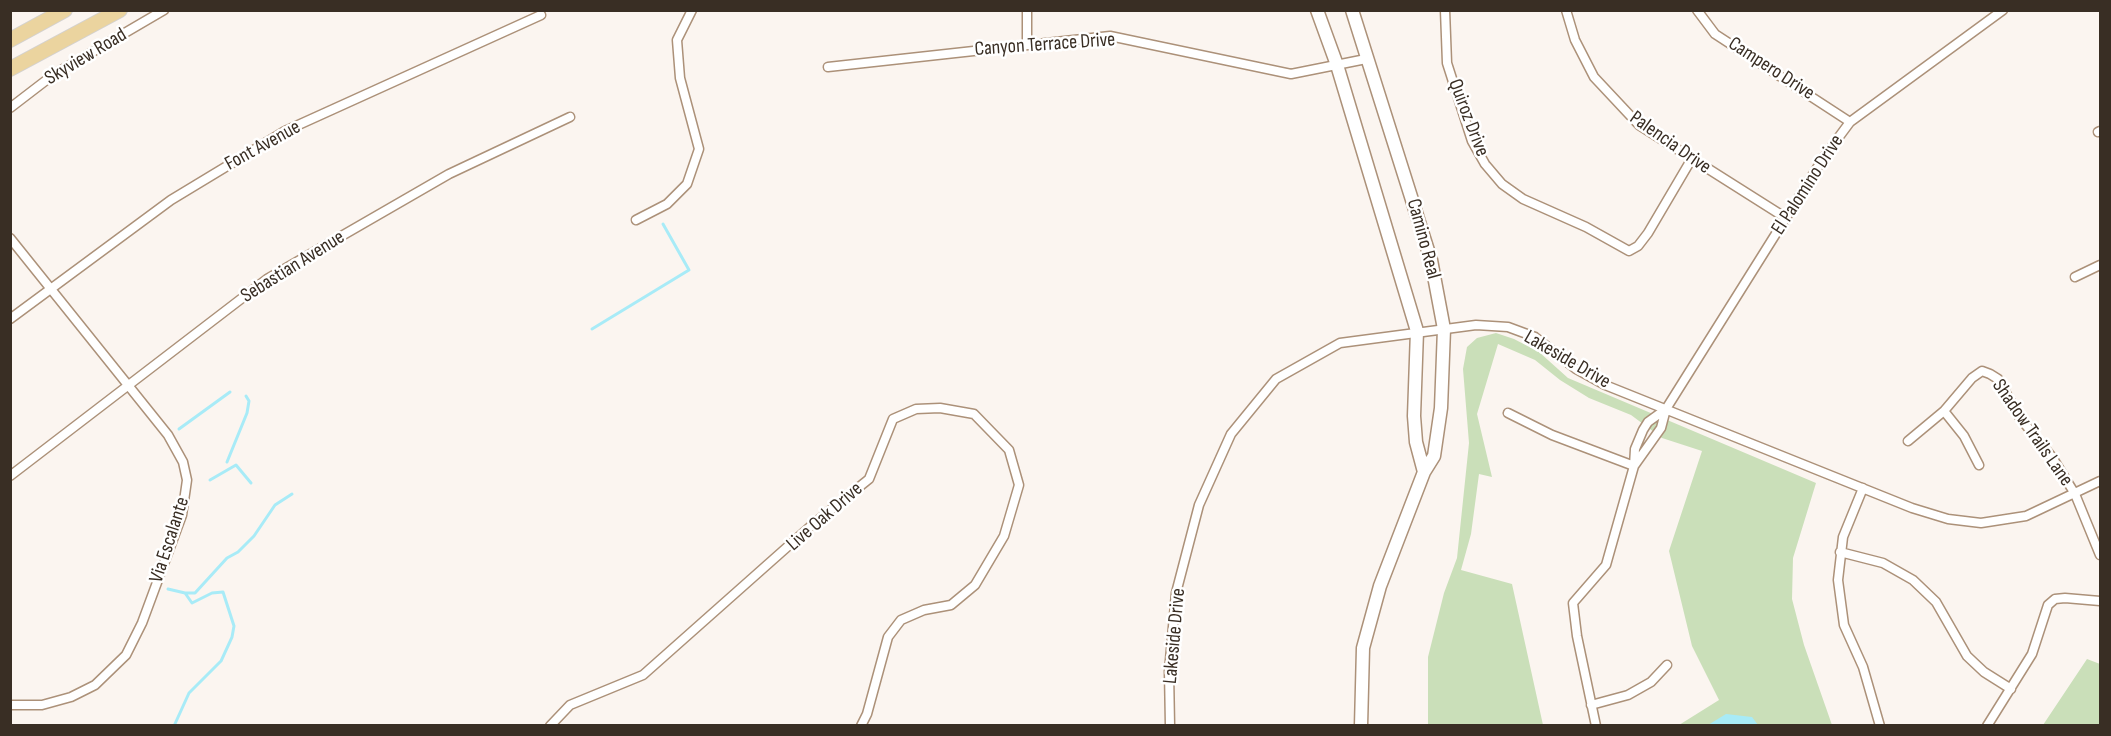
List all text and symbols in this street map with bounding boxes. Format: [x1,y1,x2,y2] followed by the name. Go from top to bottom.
[41,23,131,91] street label: Skyview Road
[974,28,1116,62] street label: Canyon Terrace Drive
[1723,32,1819,106] street label: Campero Drive
[1442,76,1494,160] street label: Quiroz Drive
[1625,106,1715,180] street label: Palencia Drive
[221,116,305,176] street label: Font Avenue
[1767,130,1849,240] street label: El Palomino Drive
[1401,196,1445,282] street label: Camino Real
[237,226,349,308] street label: Sebastian Avenue
[1520,326,1614,394] street label: Lakeside Drive
[1986,375,2078,491] street label: Shadow Trails Lane
[782,477,868,557] street label: Live Oak Drive
[145,494,195,586] street label: Via Escalante
[1159,587,1191,685] street label: Lakeside Drive

